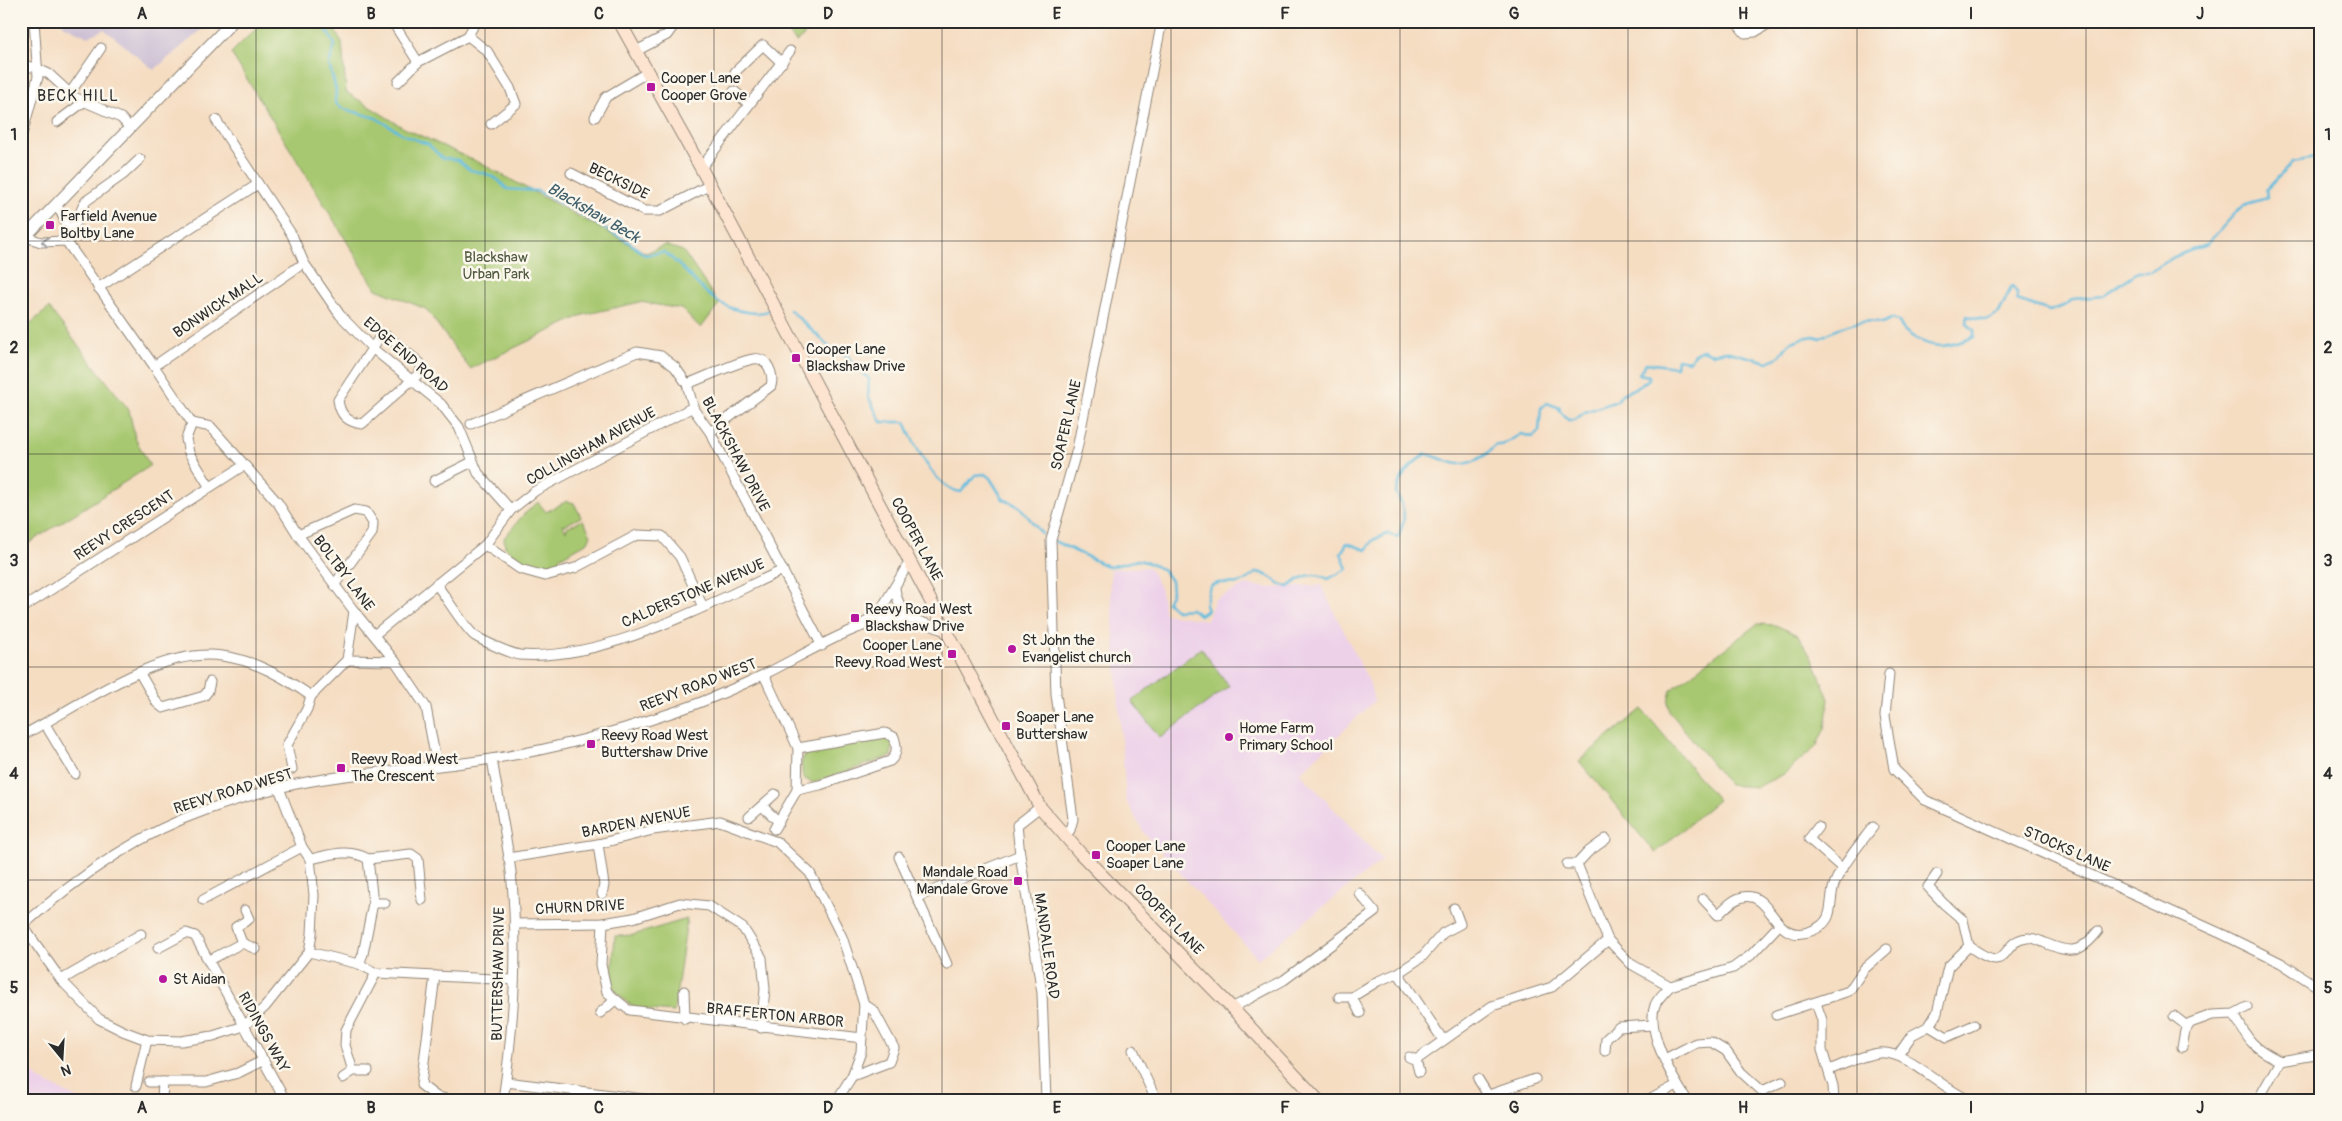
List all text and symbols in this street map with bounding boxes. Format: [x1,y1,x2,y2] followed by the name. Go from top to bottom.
[137,4,148,24] text: A
[366,4,376,24] text: B
[594,4,604,24] text: C
[823,4,833,24] text: D
[1053,4,1062,24] text: E
[1280,4,1290,24] text: F
[1509,4,1520,24] text: G
[1738,4,1748,24] text: H
[1969,4,1973,24] text: I
[2196,4,2204,24] text: J
[661,69,747,105] place label: Cooper Lane Cooper Grove
[645,81,657,93] marker: Cooper Lane Cooper Grove
[37,86,119,106] district label: BECK HILL
[11,125,17,145] text: 1
[2325,125,2331,145] text: 1
[586,159,652,204] street label: BECKSIDE
[544,178,644,248] water label: Blackshaw Beck
[60,207,158,243] place label: Farfield Avenue Boltby Lane
[44,219,56,231] marker: Farfield Avenue Boltby Lane
[41,237,49,248] one-way arrow
[462,248,530,284] park label: Blackshaw Urban Park
[170,268,267,342] street label: BONWICK MALL
[359,313,452,397] street label: EDGE END ROAD
[10,338,19,358] text: 2
[2324,338,2333,358] text: 2
[806,340,906,376] place label: Cooper Lane Blackshaw Drive
[790,352,802,364] marker: Cooper Lane Blackshaw Drive
[1047,378,1086,472] street label: SOAPER LANE
[697,394,774,515] street label: BLACKSHAW DRIVE
[523,403,659,490] street label: COLLINGHAM AVENUE
[71,486,178,565] street label: REEVY CRESCENT
[887,494,947,584] street label: COOPER LANE
[309,532,378,615] street label: BOLTBY LANE
[10,551,19,571] text: 3
[2324,551,2333,571] text: 3
[619,555,768,632] street label: CALDERSTONE AVENUE
[865,600,973,636] place label: Reevy Road West Blackshaw Drive
[849,612,861,624] marker: Reevy Road West Blackshaw Drive
[1022,631,1131,667] place label: St John the Evangelist church
[835,636,943,672] place label: Cooper Lane Reevy Road West
[1006,643,1018,655] marker: St John the Evangelist church
[946,648,958,660] marker: Cooper Lane Reevy Road West
[637,654,759,716] street label: REEVY ROAD WEST
[1016,708,1094,744] place label: Soaper Lane Buttershaw
[1239,719,1333,755] place label: Home Farm Primary School
[1000,720,1012,732] marker: Soaper Lane Buttershaw
[601,726,709,762] place label: Reevy Road West Buttershaw Drive
[1223,731,1235,743] marker: Home Farm Primary School
[585,738,597,750] marker: Reevy Road West Buttershaw Drive
[351,750,459,786] place label: Reevy Road West The Crescent
[335,762,347,774] marker: Reevy Road West The Crescent
[9,764,19,784] text: 4
[171,764,295,819] street label: REEVY ROAD WEST
[2323,764,2333,784] text: 4
[580,803,692,842] street label: BARDEN AVENUE
[2020,822,2113,877] street label: STOCKS LANE
[1106,837,1186,873] place label: Cooper Lane Soaper Lane
[1090,849,1102,861] marker: Cooper Lane Soaper Lane
[916,863,1009,899] place label: Mandale Road Mandale Grove
[1012,875,1024,887] marker: Mandale Road Mandale Grove
[1130,880,1208,959] street label: COOPER LANE
[1030,892,1063,1000] street label: MANDALE ROAD
[535,896,626,919] street label: CHURN DRIVE
[488,907,509,1041] street label: BUTTERSHAW DRIVE
[173,970,226,989] place label: St Aidan
[157,973,169,985] marker: St Aidan
[10,978,19,998] text: 5
[2324,978,2333,998] text: 5
[234,989,294,1076] street label: RIDINGS WAY
[705,999,845,1032] street label: BRAFFERTON ARBOR
[38,1034,88,1084] north arrow
[59,1060,73,1079] text: N
[137,1098,148,1118] text: A
[366,1098,376,1118] text: B
[594,1098,604,1118] text: C
[823,1098,833,1118] text: D
[1053,1098,1062,1118] text: E
[1280,1098,1290,1118] text: F
[1509,1098,1520,1118] text: G
[1738,1098,1748,1118] text: H
[1969,1098,1973,1118] text: I
[2196,1098,2204,1118] text: J

